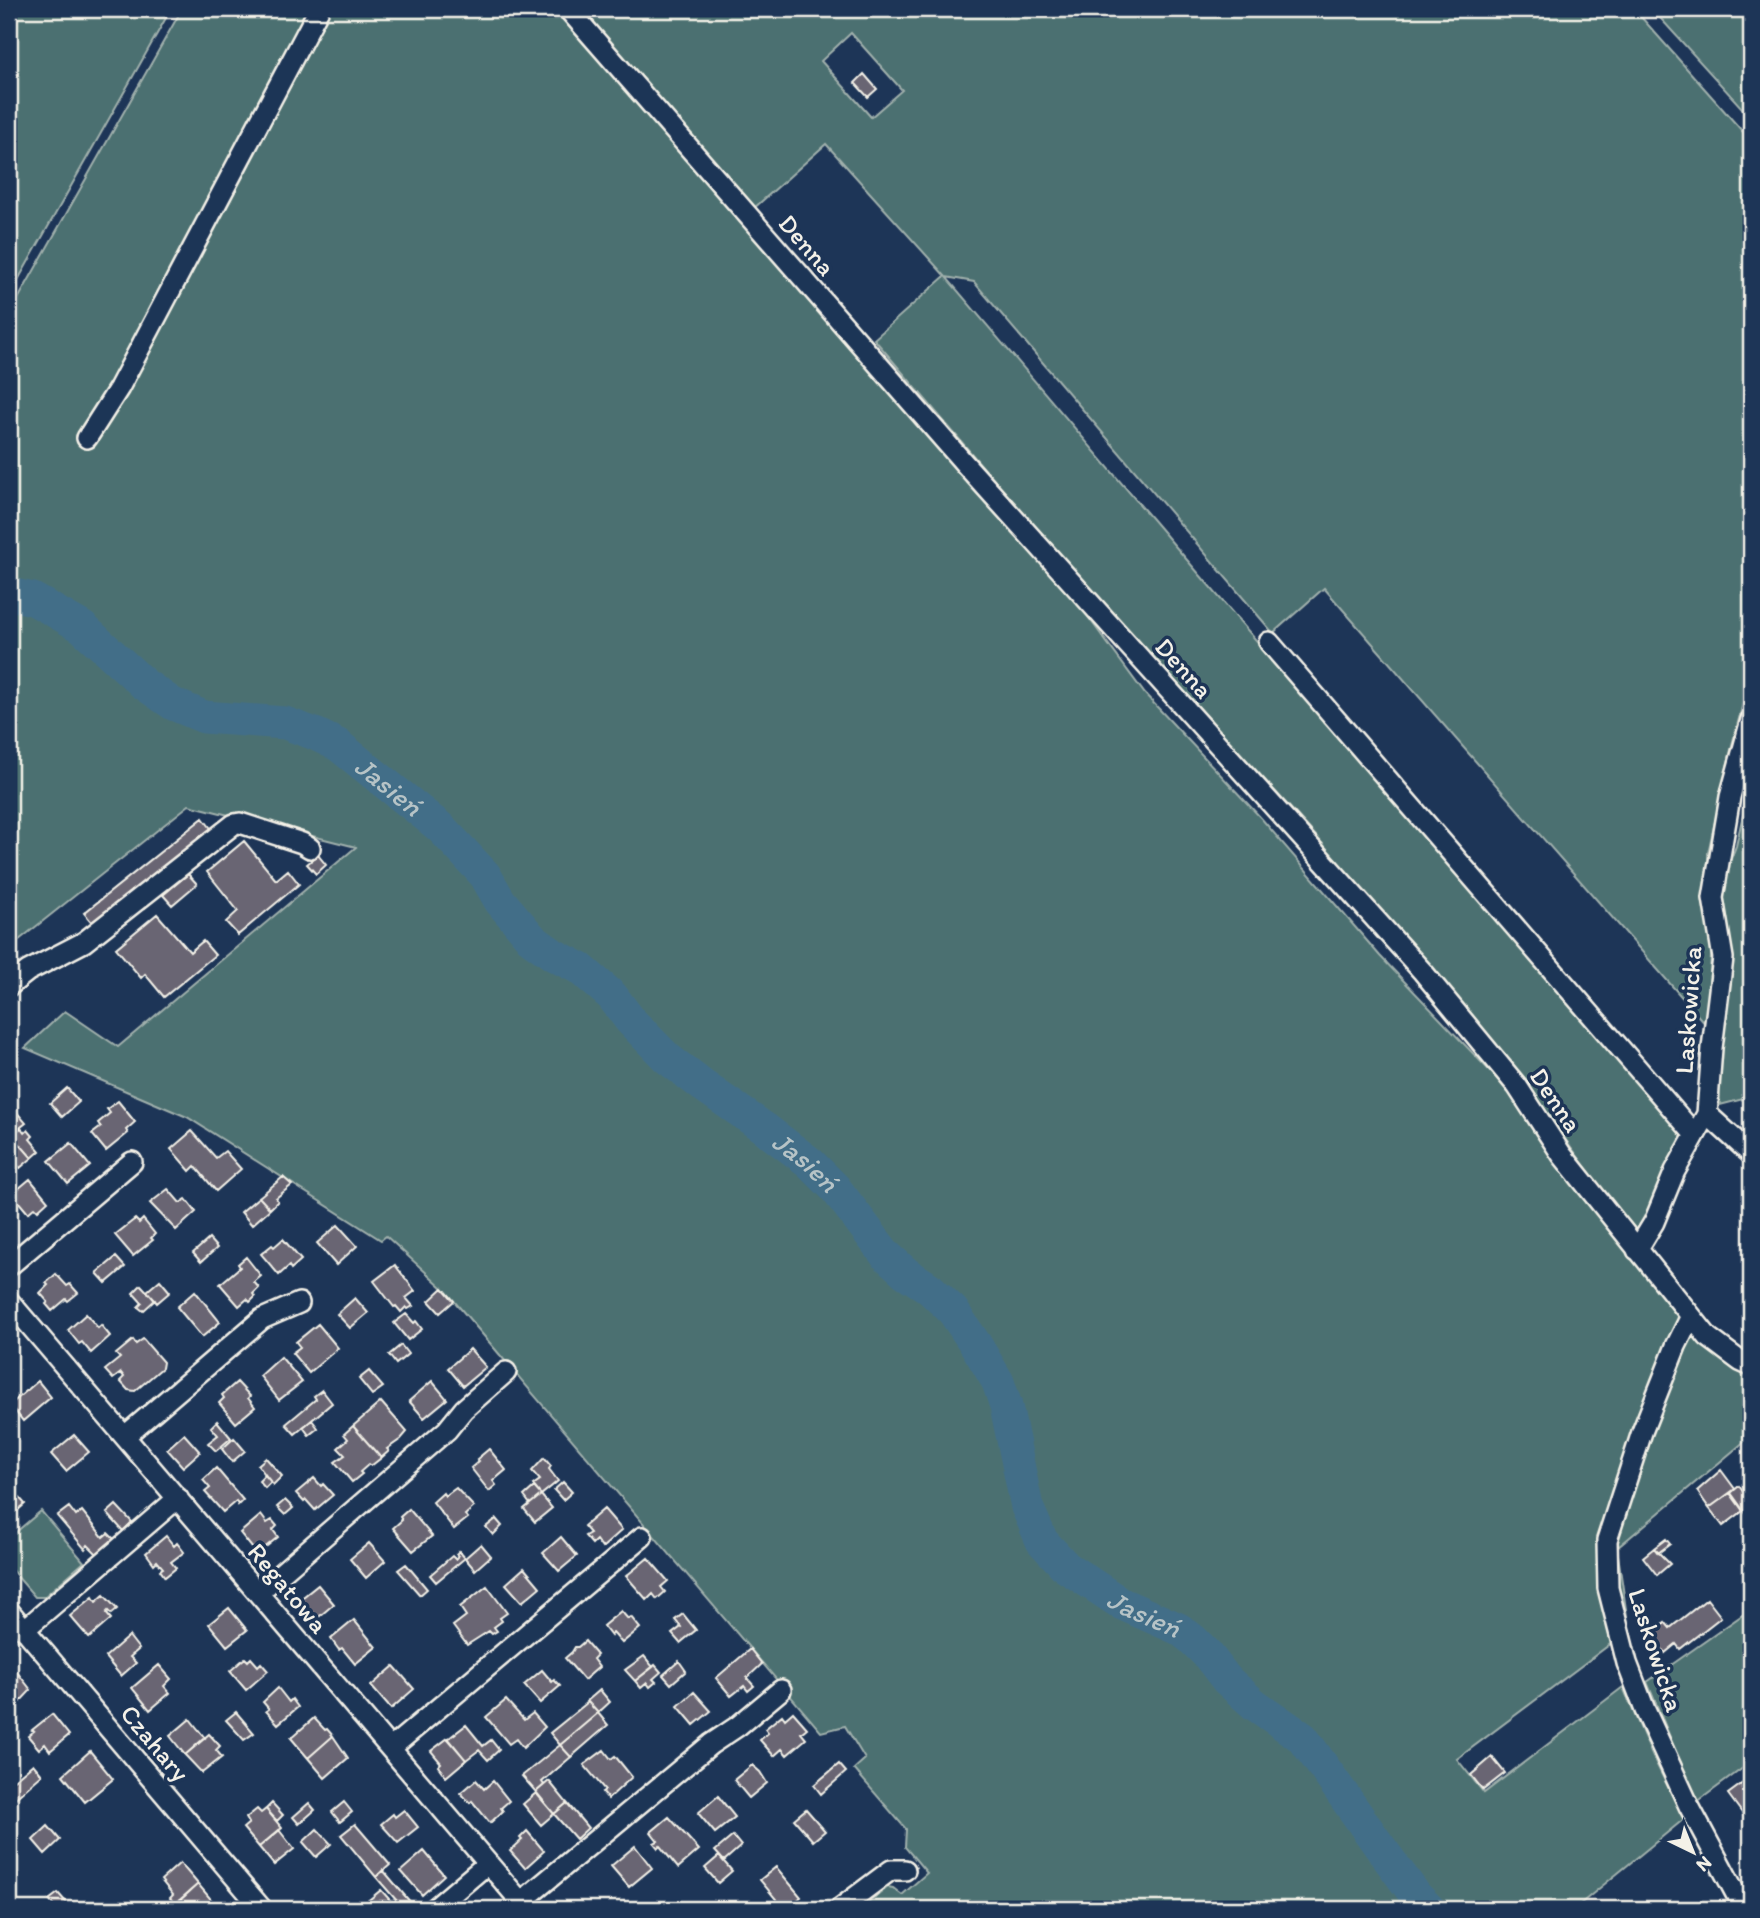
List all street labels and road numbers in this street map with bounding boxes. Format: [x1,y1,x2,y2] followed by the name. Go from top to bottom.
[772,208,842,282] street label: Denna
[1148,631,1220,705] street label: Denna
[1668,945,1708,1075] street label: Laskowicka
[1523,1062,1589,1139] street label: Denna
[241,1536,335,1640] street label: Regatowa
[1621,1584,1691,1716] street label: Laskowicka
[114,1698,196,1788] street label: Czahary

